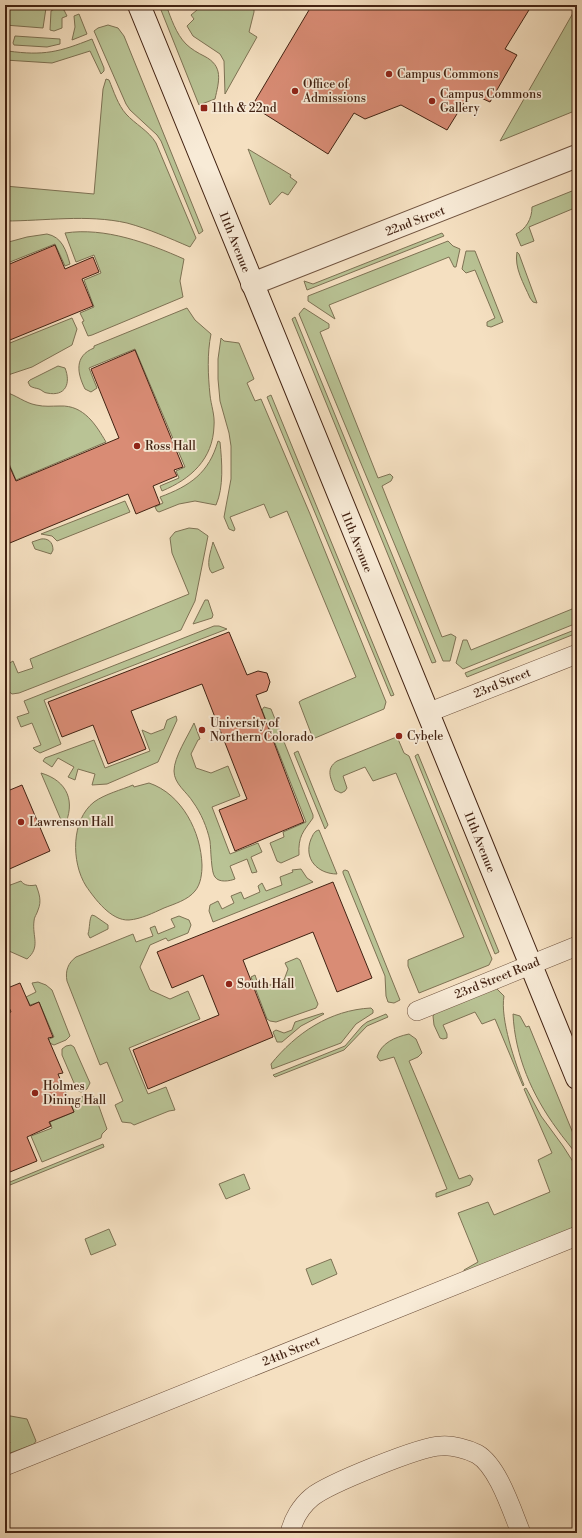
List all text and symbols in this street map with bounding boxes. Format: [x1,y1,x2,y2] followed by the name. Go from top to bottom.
[397,67,498,82] place label: Campus Commons
[384,69,394,79] marker: Campus Commons
[302,77,366,106] place label: Office of Admissions
[290,86,300,96] marker: Office of Admissions
[440,87,541,116] place label: Campus Commons Gallery
[427,96,437,106] marker: Campus Commons Gallery
[212,101,277,116] place label: 11th & 22nd
[199,103,209,113] marker: 11th & 22nd
[383,203,448,240] street label: 22nd Street
[216,210,254,275] street label: 11th Avenue
[145,439,196,454] place label: Ross Hall
[132,441,142,451] marker: Ross Hall
[338,510,376,575] street label: 11th Avenue
[471,665,534,702] street label: 23rd Street
[210,716,314,745] place label: University of Northern Colorado
[197,725,207,735] marker: University of Northern Colorado
[407,729,443,744] place label: Cybele
[394,731,404,741] marker: Cybele
[461,810,499,875] street label: 11th Avenue
[29,815,114,830] place label: Lawrenson Hall
[16,817,26,827] marker: Lawrenson Hall
[452,954,542,1002] street label: 23rd Street Road
[237,977,295,992] place label: South Hall
[224,979,234,989] marker: South Hall
[43,1079,106,1108] place label: Holmes Dining Hall
[30,1088,40,1098] marker: Holmes Dining Hall
[260,1333,323,1370] street label: 24th Street

